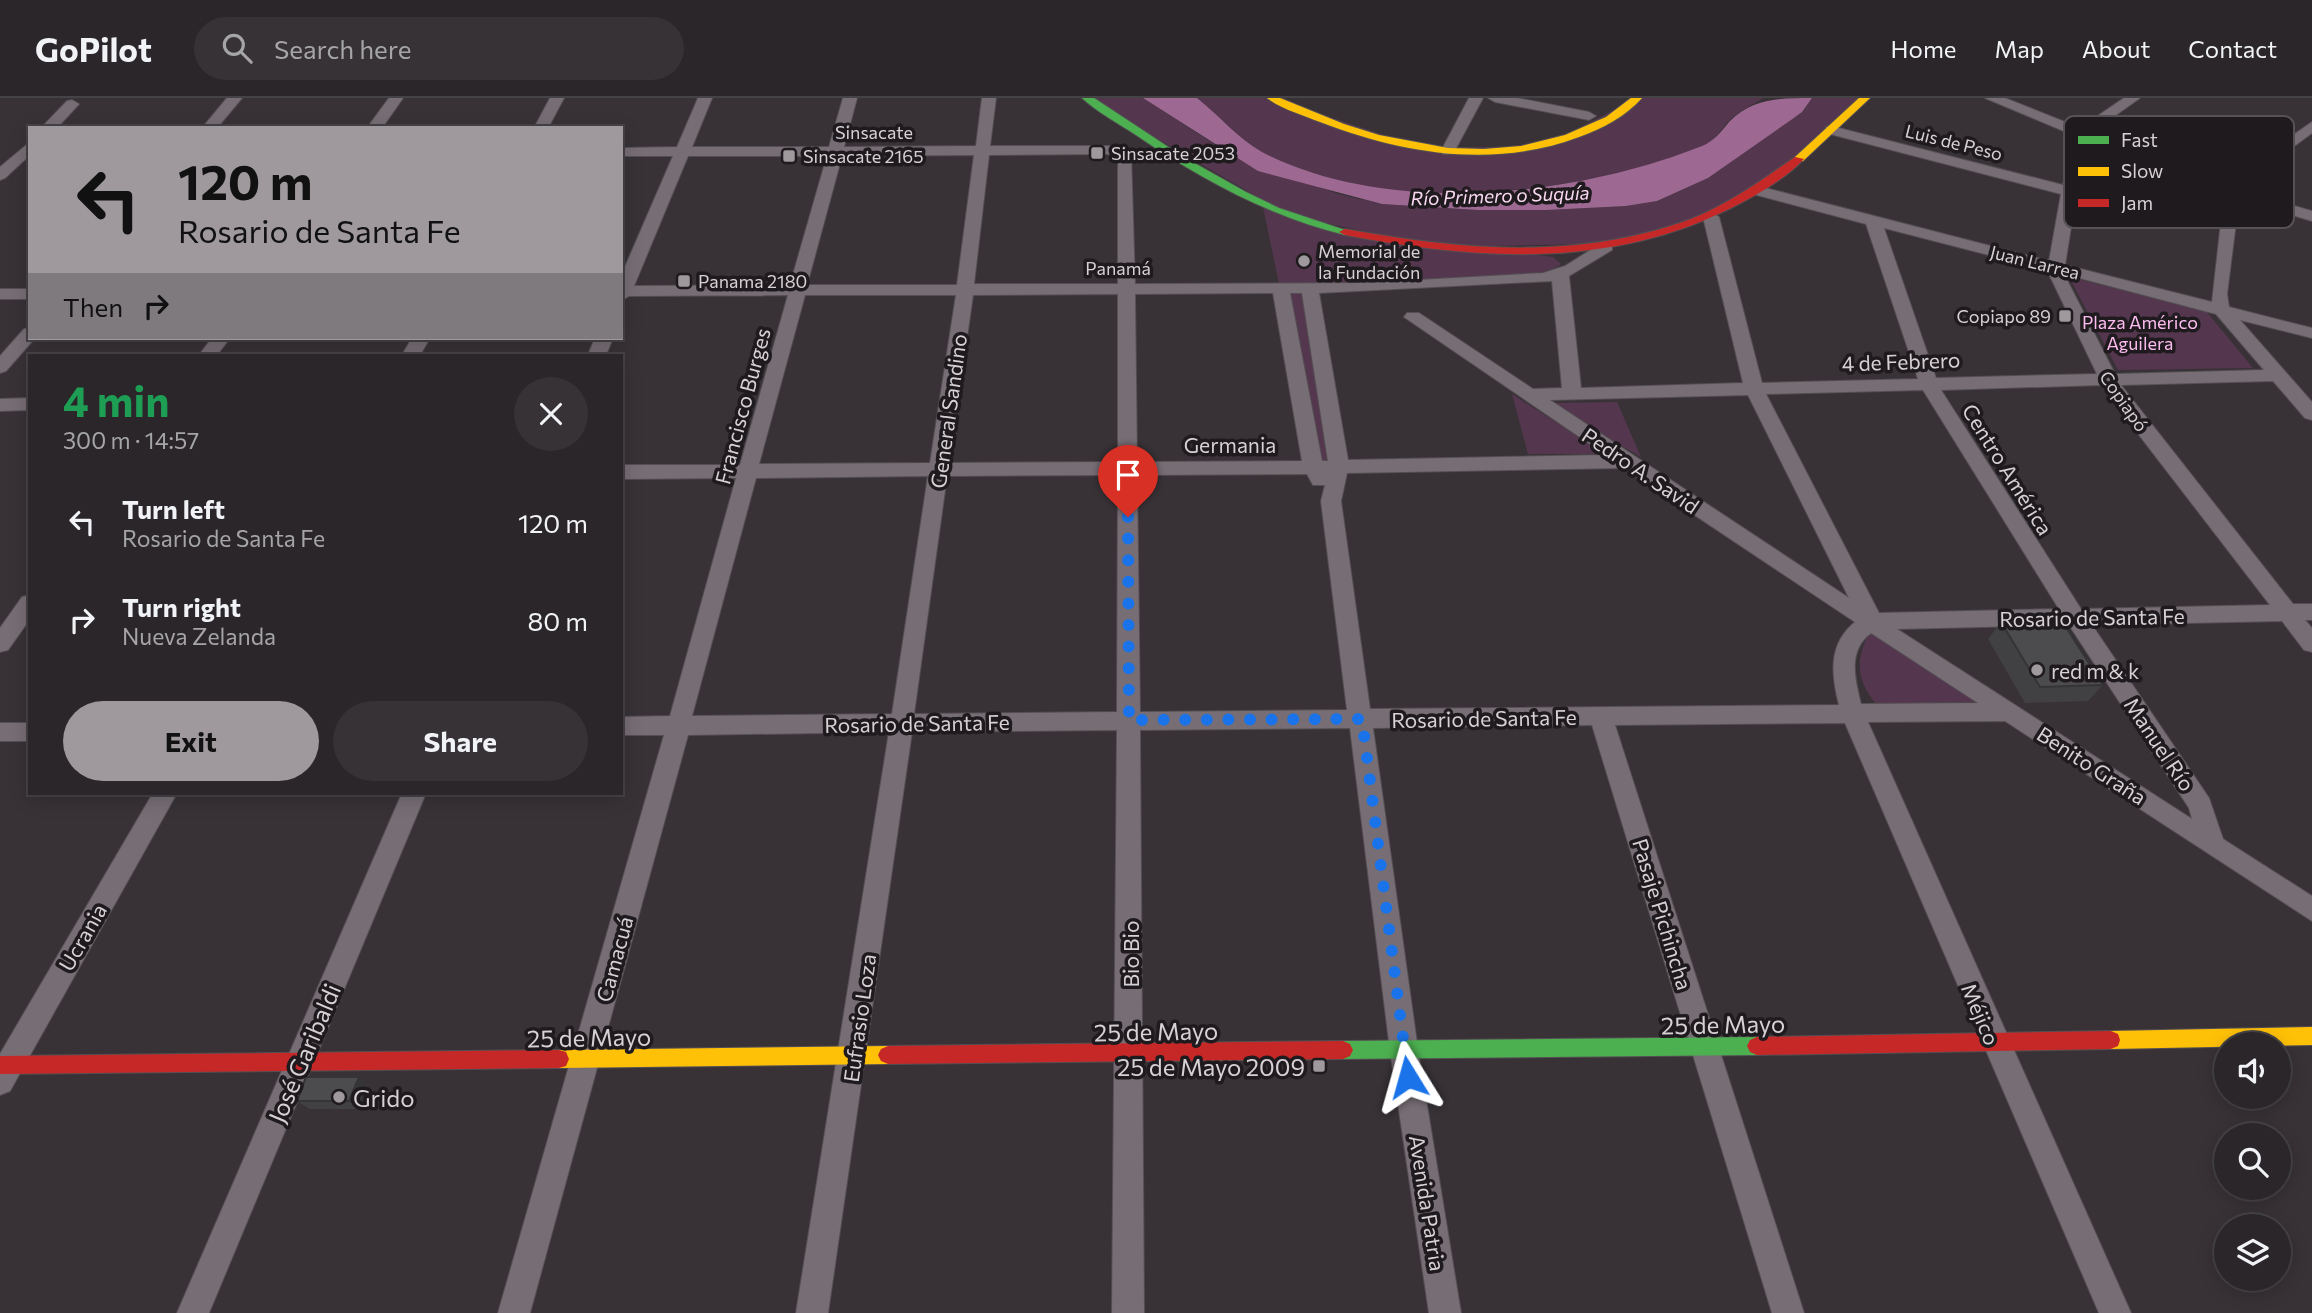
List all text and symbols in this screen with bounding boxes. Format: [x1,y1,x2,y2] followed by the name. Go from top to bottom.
[194,17,684,80] search box
[35,28,152,69] text: GoPilot
[218,29,256,67] icon: search
[274,33,411,64] text: Search here
[1891,34,1957,63] text: Home
[1995,34,2044,63] text: Map
[2082,34,2150,63] text: About
[2188,34,2277,63] text: Contact
[2064,116,2294,228] legend
[1903,119,2005,165] street label: Luis de Peso
[835,121,913,143] street label: Sinsacate
[2121,128,2158,151] text: Fast
[1111,142,1235,164] place label: Sinsacate 2053
[803,145,924,167] place label: Sinsacate 2165
[1089,145,1105,161] marker: Sinsacate 2053
[781,148,797,164] marker: Sinsacate 2165
[178,150,312,210] text: 120 m
[63,154,154,245] icon: left
[2121,159,2163,182] text: Slow
[1410,180,1590,210] water label: Río Primero o Suquía
[2121,191,2153,214] text: Jam
[178,210,461,250] text: Rosario de Santa Fe
[1318,240,1420,283] place label: Memorial de la Fundación
[1988,240,2082,284] street label: Juan Larrea
[1296,253,1312,269] marker: Memorial de la Fundación
[1085,257,1151,279] street label: Panamá
[698,270,807,292] place label: Panama 2180
[676,273,692,289] marker: Panama 2180
[137,287,175,325] icon: right
[63,291,123,322] text: Then
[1957,305,2051,327] place label: Copiapo 89
[2057,308,2073,324] marker: Copiapo 89
[2082,311,2198,354] park label: Plaza Américo Aguilera
[709,325,775,487] street label: Francisco Burges
[925,332,971,490] street label: General Sandino
[1841,346,1961,376] street label: 4 de Febrero
[2095,366,2153,436] street label: Copiapó
[63,374,169,426] text: 4 min
[514,377,588,451] button: close
[1958,399,2058,539] street label: Centro América
[1578,422,1704,518] street label: Pedro A. Savid
[63,426,199,454] text: 300 m · 14:57
[1184,432,1276,457] street label: Germania
[1098,445,1158,517] pin
[1109,456,1147,494] icon: arrive
[122,493,225,524] text: Turn left
[63,503,101,541] icon: left
[518,507,588,538] text: 120 m
[122,524,325,552] text: Rosario de Santa Fe
[122,591,241,622] text: Turn right
[63,601,101,639] icon: right
[1999,603,2185,631] street label: Rosario de Santa Fe
[528,605,588,636] text: 80 m
[122,622,276,650] text: Nueva Zelanda
[2051,658,2139,683] place label: red m & k
[2029,662,2045,678] marker: red m & k
[2120,693,2200,795] street label: Manuel Río
[63,701,319,781] button: Exit
[333,701,588,781] button: Share
[1391,704,1577,732] street label: Rosario de Santa Fe
[824,709,1010,737] street label: Rosario de Santa Fe
[2033,721,2151,809] street label: Benito Graña
[1628,835,1698,993] street label: Pasaje Pichincha
[53,899,111,975] street label: Ucrania
[591,913,637,1005] street label: Camacuá
[1118,920,1143,988] street label: Bio Bio
[838,952,880,1084] street label: Eufrasio Loza
[262,979,346,1127] street label: José Garibaldi
[1957,979,2005,1049] street label: Méjico
[1661,1008,1785,1040] street label: 25 de Mayo
[1094,1015,1218,1047] street label: 25 de Mayo
[527,1021,651,1053] street label: 25 de Mayo
[2214,1032,2291,1291] map controls
[2214,1032,2291,1109] button: sound
[1371,1040,1445,1114] position arrow
[1117,1052,1305,1081] place label: 25 de Mayo 2009
[1311,1058,1327,1074] marker: 25 de Mayo 2009
[353,1083,415,1112] place label: Grido
[331,1089,347,1105] marker: Grido
[2214,1123,2291,1200] button: search
[1405,1133,1451,1273] street label: Avenida Patria
[2214,1214,2291,1291] button: layers

